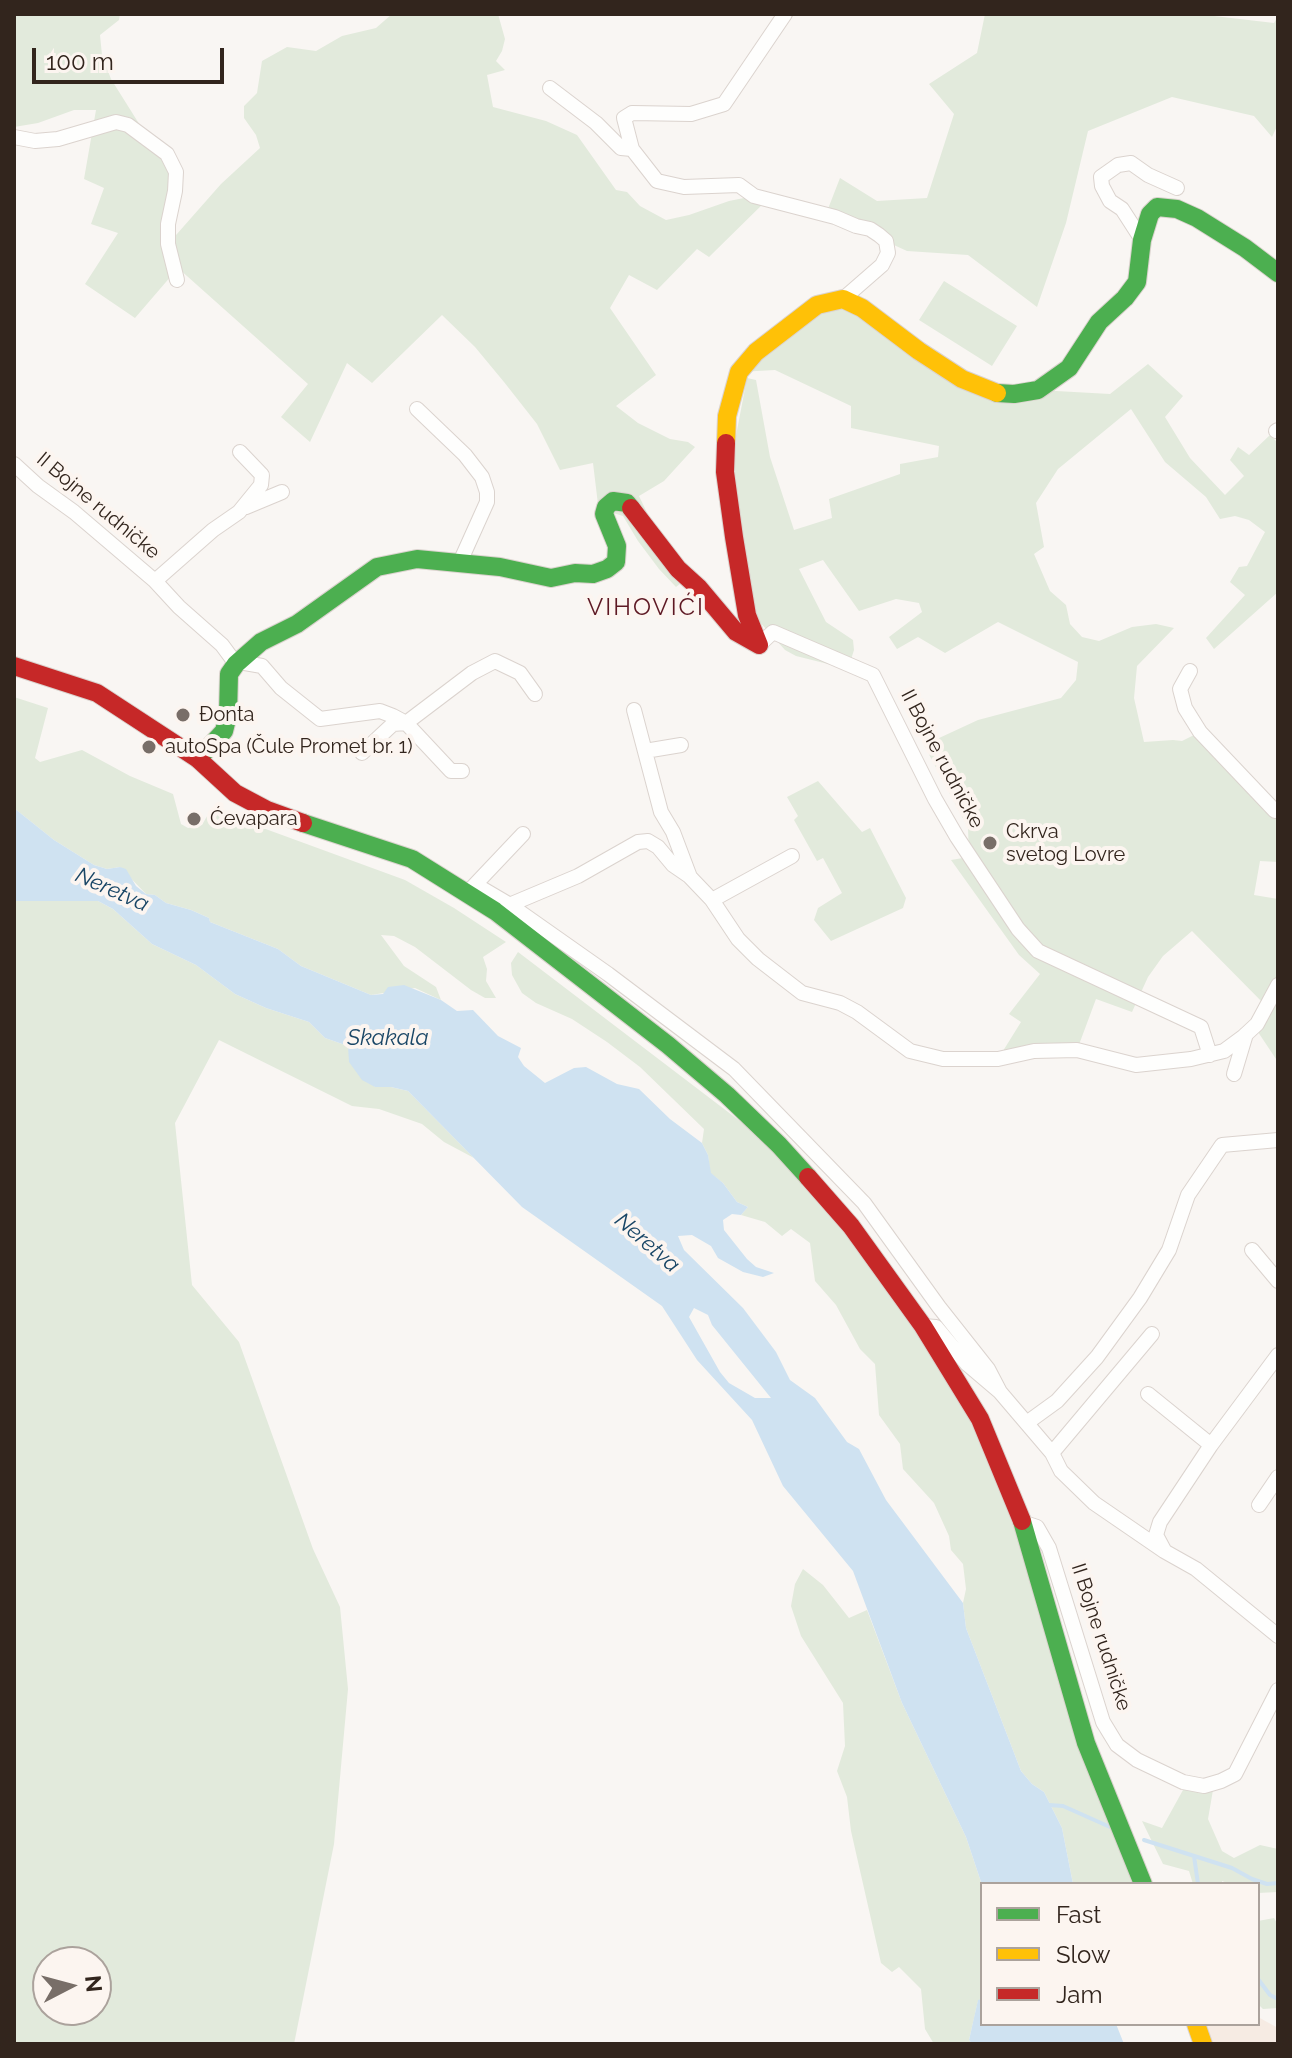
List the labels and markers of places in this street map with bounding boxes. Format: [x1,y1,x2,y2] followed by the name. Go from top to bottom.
[199,703,254,727] place label: Đonta
[174,706,192,724] marker: Đonta
[165,735,413,759] place label: autoSpa (Čule Promet br. 1)
[140,738,158,756] marker: autoSpa (Čule Promet br. 1)
[210,807,298,831] place label: Ćevapara
[185,810,203,828] marker: Ćevapara
[1006,820,1125,867] place label: Ckrva svetog Lovre
[981,834,999,852] marker: Ckrva svetog Lovre

